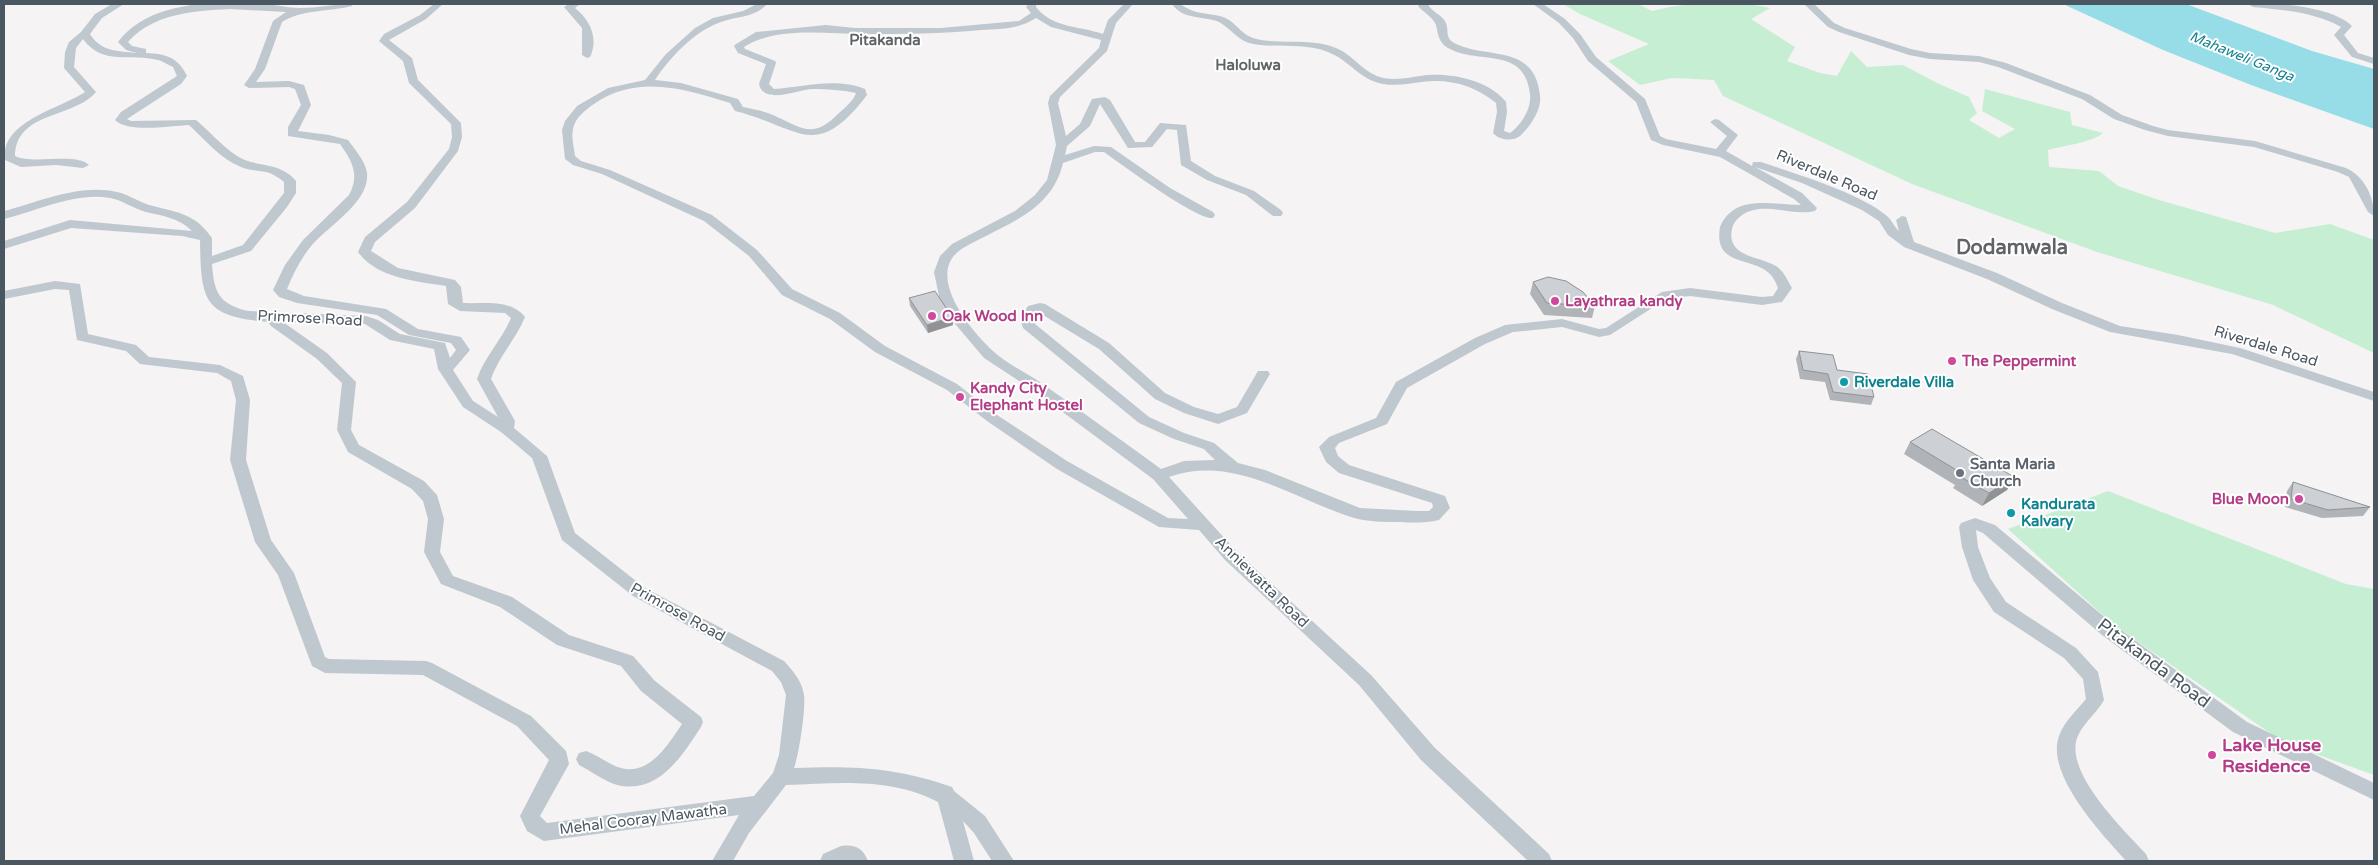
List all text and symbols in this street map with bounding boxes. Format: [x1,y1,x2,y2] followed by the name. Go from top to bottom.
[2187,28,2297,86] water label: Mahaweli Ganga
[849,31,921,49] district label: Pitakanda
[1215,56,1281,74] district label: Haloluwa
[1774,146,1880,204] street label: Riverdale Road
[1956,236,2068,260] district label: Dodamwala
[1565,292,1683,311] place label: Layathraa kandy
[1549,295,1561,307] marker: Layathraa kandy
[257,306,363,330] street label: Primrose Road
[942,307,1043,325] place label: Oak Wood Inn
[926,310,938,322] marker: Oak Wood Inn
[2212,322,2320,370] street label: Riverdale Road
[1961,352,2077,371] place label: The Peppermint
[1946,355,1958,367] marker: The Peppermint
[1854,373,1954,391] place label: Riverdale Villa
[1838,376,1850,388] marker: Riverdale Villa
[970,379,1083,415] place label: Kandy City Elephant Hostel
[954,391,966,403] marker: Kandy City Elephant Hostel
[1970,455,2056,490] place label: Santa Maria Church
[1954,467,1966,479] marker: Santa Maria Church
[2212,490,2289,508] place label: Blue Moon
[2293,493,2305,505] marker: Blue Moon
[2021,495,2095,531] place label: Kandurata Kalvary
[2005,507,2017,519] marker: Kandurata Kalvary
[1211,533,1313,631] street label: Anniewatta Road
[628,579,728,645] street label: Primrose Road
[2093,613,2215,713] street label: Pitakanda Road
[2222,734,2321,777] place label: Lake House Residence
[2206,749,2218,761] marker: Lake House Residence
[558,800,728,838] street label: Mehal Cooray Mawatha

